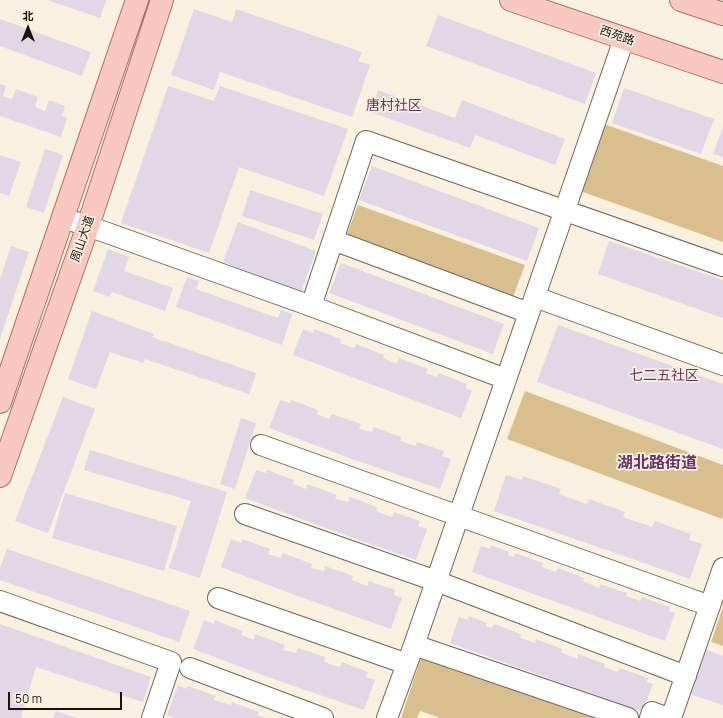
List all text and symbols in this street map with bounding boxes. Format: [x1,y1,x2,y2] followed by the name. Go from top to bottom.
[8,8,48,48] north arrow
[23,8,34,23] text: 北
[598,23,636,49] street label: 西苑路
[366,98,422,114] district label: 唐村社区
[68,214,98,264] street label: 周山大道
[629,368,699,384] district label: 七二五社区
[617,454,697,474] district label: 湖北路街道
[10,684,124,710] scale bar
[15,690,42,707] text: 50 m

